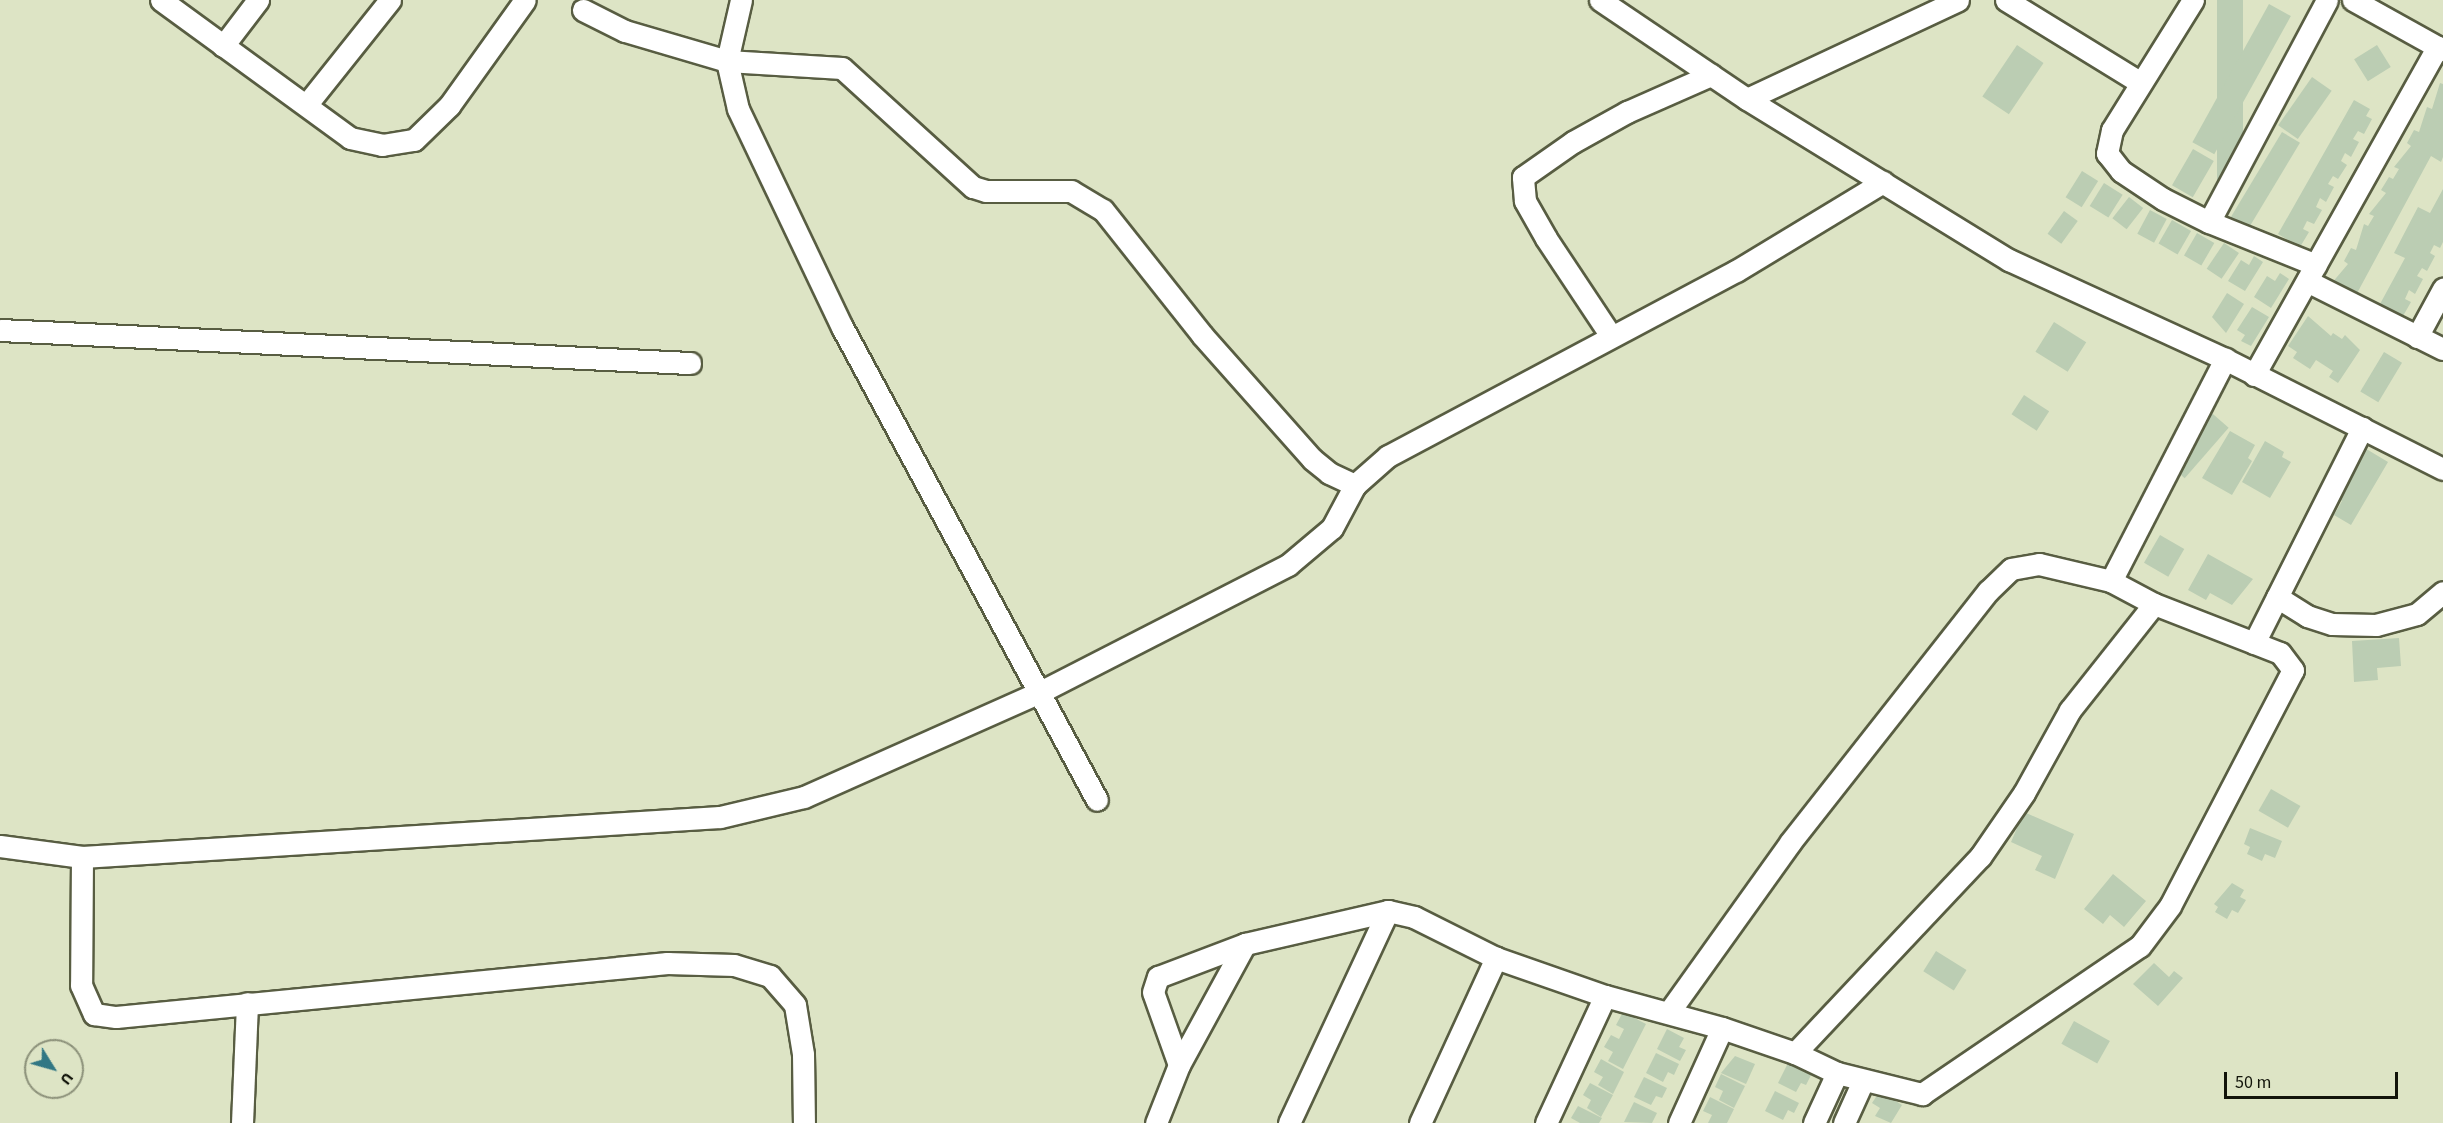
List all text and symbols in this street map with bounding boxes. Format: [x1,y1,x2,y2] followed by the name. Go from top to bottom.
[24,1039,84,1099] north arrow
[2227,1060,2401,1098] scale bar
[55,1068,79,1089] text: U
[2235,1070,2271,1095] text: 50 m

